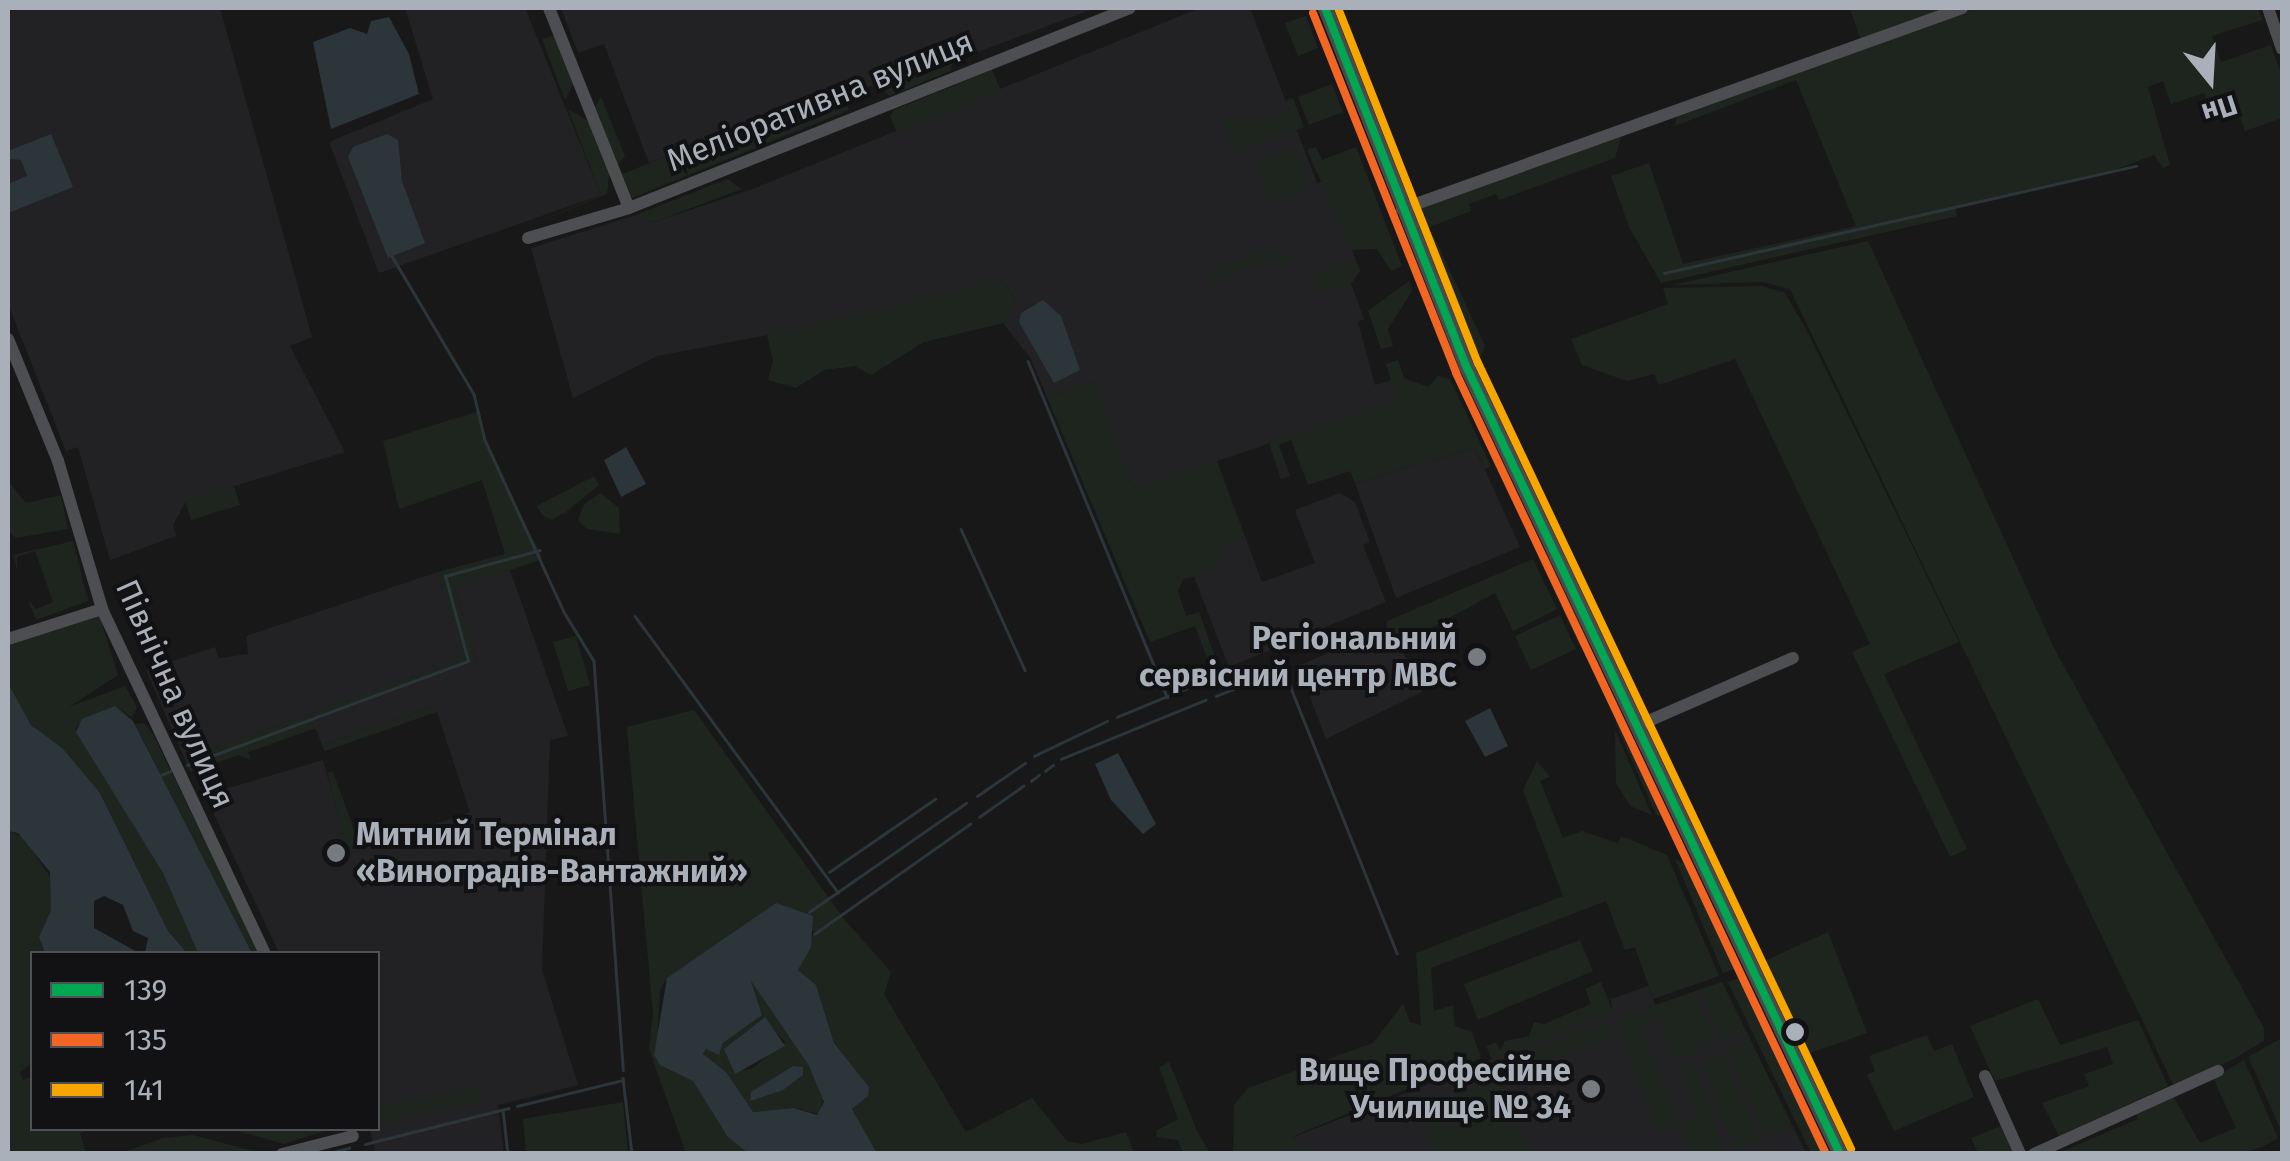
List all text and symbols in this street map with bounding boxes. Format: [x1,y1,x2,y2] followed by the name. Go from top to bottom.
[661,22,979,180] street label: Меліоративна вулиця
[2160,30,2260,130] north arrow
[2198,88,2241,130] text: Пн
[107,574,243,814] street label: Північна вулиця
[1139,620,1457,695] place label: Регіональний сервісний центр МВС
[1466,646,1488,668] marker: Регіональний сервісний центр МВС
[356,816,748,891] place label: Митний Термінал «Виноградів-Вантажний»
[325,842,347,864] marker: Митний Термінал «Виноградів-Вантажний»
[30,951,380,1131] legend
[124,972,167,1008] text: 139
[124,1022,167,1058] text: 135
[1785,1022,1805,1042] unlabelled marker
[1299,1052,1571,1127] place label: Вище Професійне Училище № 34
[124,1072,164,1108] text: 141
[1580,1078,1602,1100] marker: Вище Професійне Училище № 34

